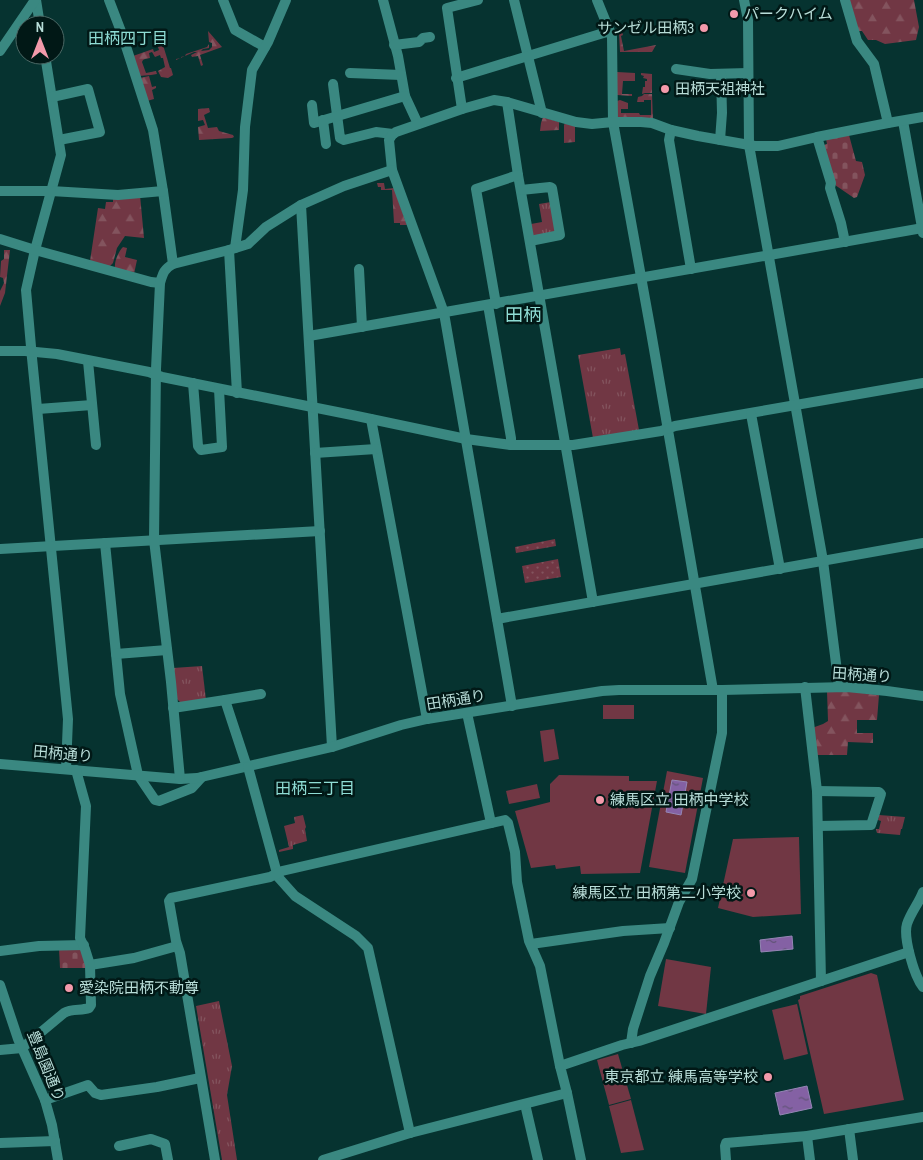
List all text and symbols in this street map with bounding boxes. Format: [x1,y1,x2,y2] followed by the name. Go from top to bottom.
[744,3,833,24] place label: パークハイム
[728,8,740,20] marker: パークハイム
[15,15,65,65] north arrow
[597,17,694,38] place label: サンゼル田柄3
[36,18,44,36] text: N
[698,22,710,34] marker: サンゼル田柄3
[88,27,168,49] district label: 田柄四丁目
[675,78,765,99] place label: 田柄天祖神社
[659,83,671,95] marker: 田柄天祖神社
[505,302,541,327] district label: 田柄
[831,662,893,687] street label: 田柄通り
[425,684,487,715] street label: 田柄通り
[32,740,94,767] street label: 田柄通り
[275,777,355,799] district label: 田柄三丁目
[610,789,748,810] place label: 練馬区立 田柄中学校
[594,794,606,806] marker: 練馬区立 田柄中学校
[573,882,741,903] place label: 練馬区立 田柄第二小学校
[745,887,757,899] marker: 練馬区立 田柄第二小学校
[79,977,199,998] place label: 愛染院田柄不動尊
[63,982,75,994] marker: 愛染院田柄不動尊
[23,1027,70,1105] street label: 豊島園通り
[605,1066,758,1087] place label: 東京都立 練馬高等学校
[762,1071,774,1083] marker: 東京都立 練馬高等学校

